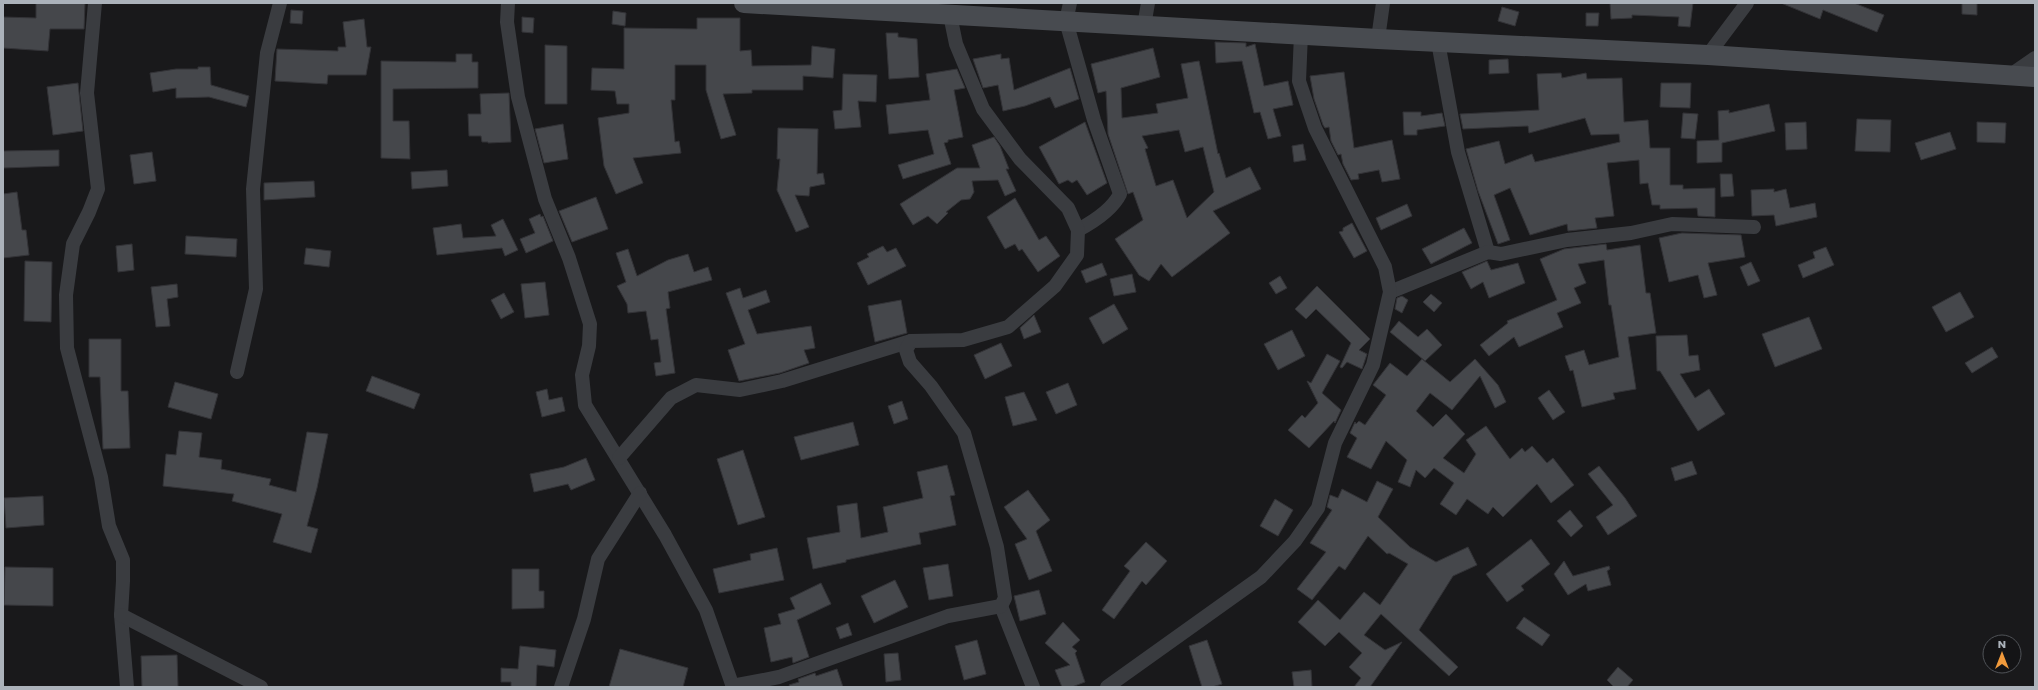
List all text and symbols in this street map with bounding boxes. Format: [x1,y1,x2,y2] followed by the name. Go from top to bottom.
[1982,634,2022,674] north arrow
[1998,636,2006,652] text: N

